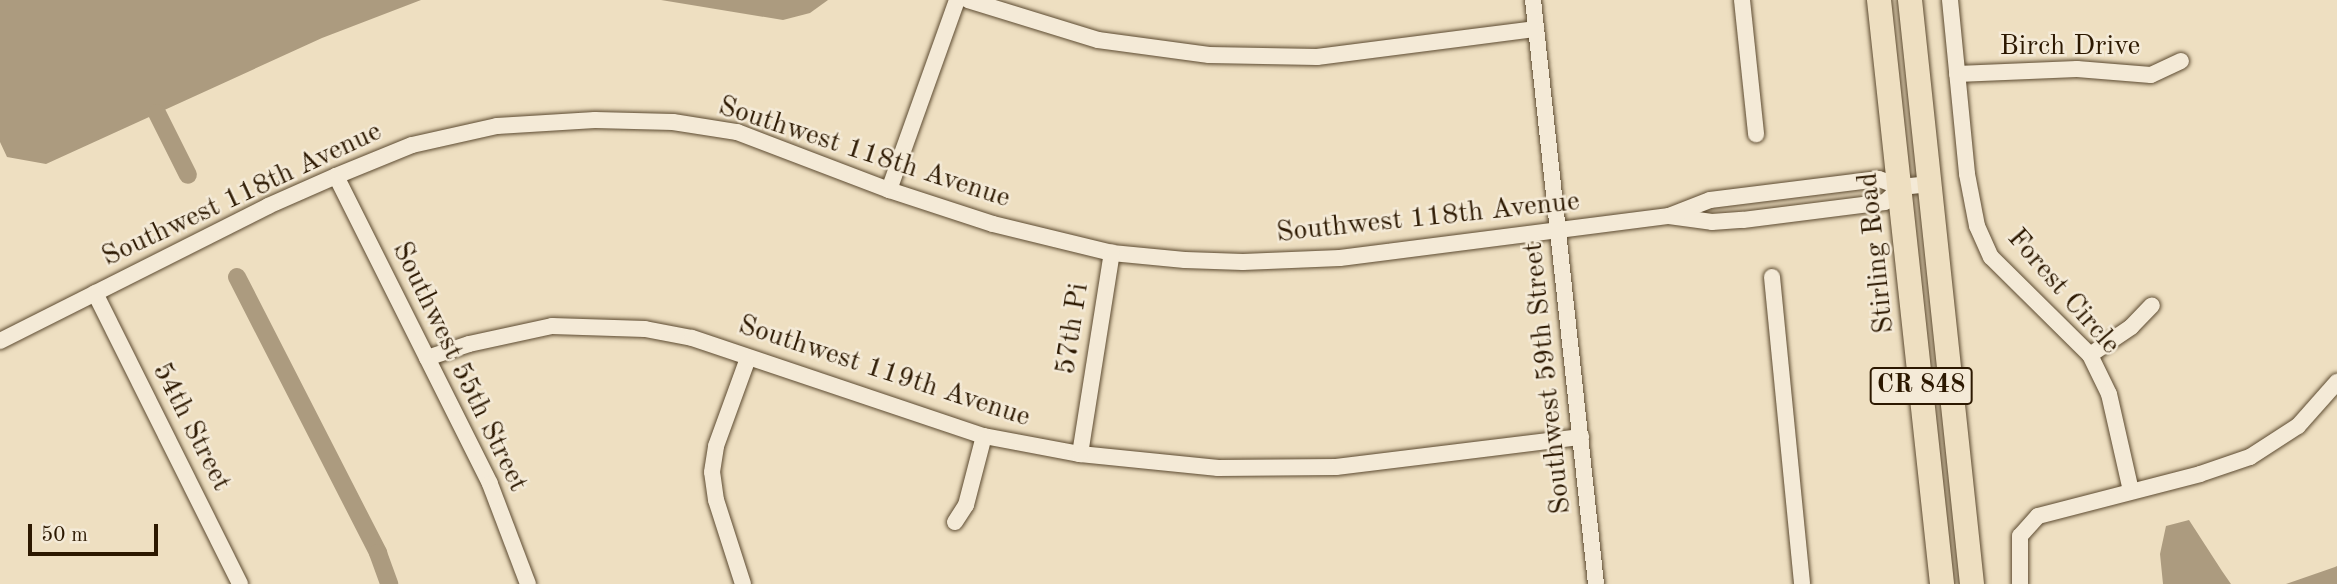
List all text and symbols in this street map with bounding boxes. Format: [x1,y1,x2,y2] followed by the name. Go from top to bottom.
[2000,30,2140,64] street label: Birch Drive
[714,90,1014,216] street label: Southwest 118th Avenue
[97,115,387,275] street label: Southwest 118th Avenue
[1852,171,1902,335] street label: Stirling Road
[1275,185,1581,251] street label: Southwest 118th Avenue
[1999,222,2127,362] street label: Forest Circle
[384,237,534,497] street label: Southwest 55th Street
[1517,240,1579,516] street label: Southwest 59th Street
[1049,281,1097,377] street label: 57th Pi
[734,309,1034,435] street label: Southwest 119th Avenue
[144,357,238,497] street label: 54th Street
[1868,364,1974,408] road number: CR 848
[32,510,161,554] scale bar
[41,525,88,546] text: 50 m

